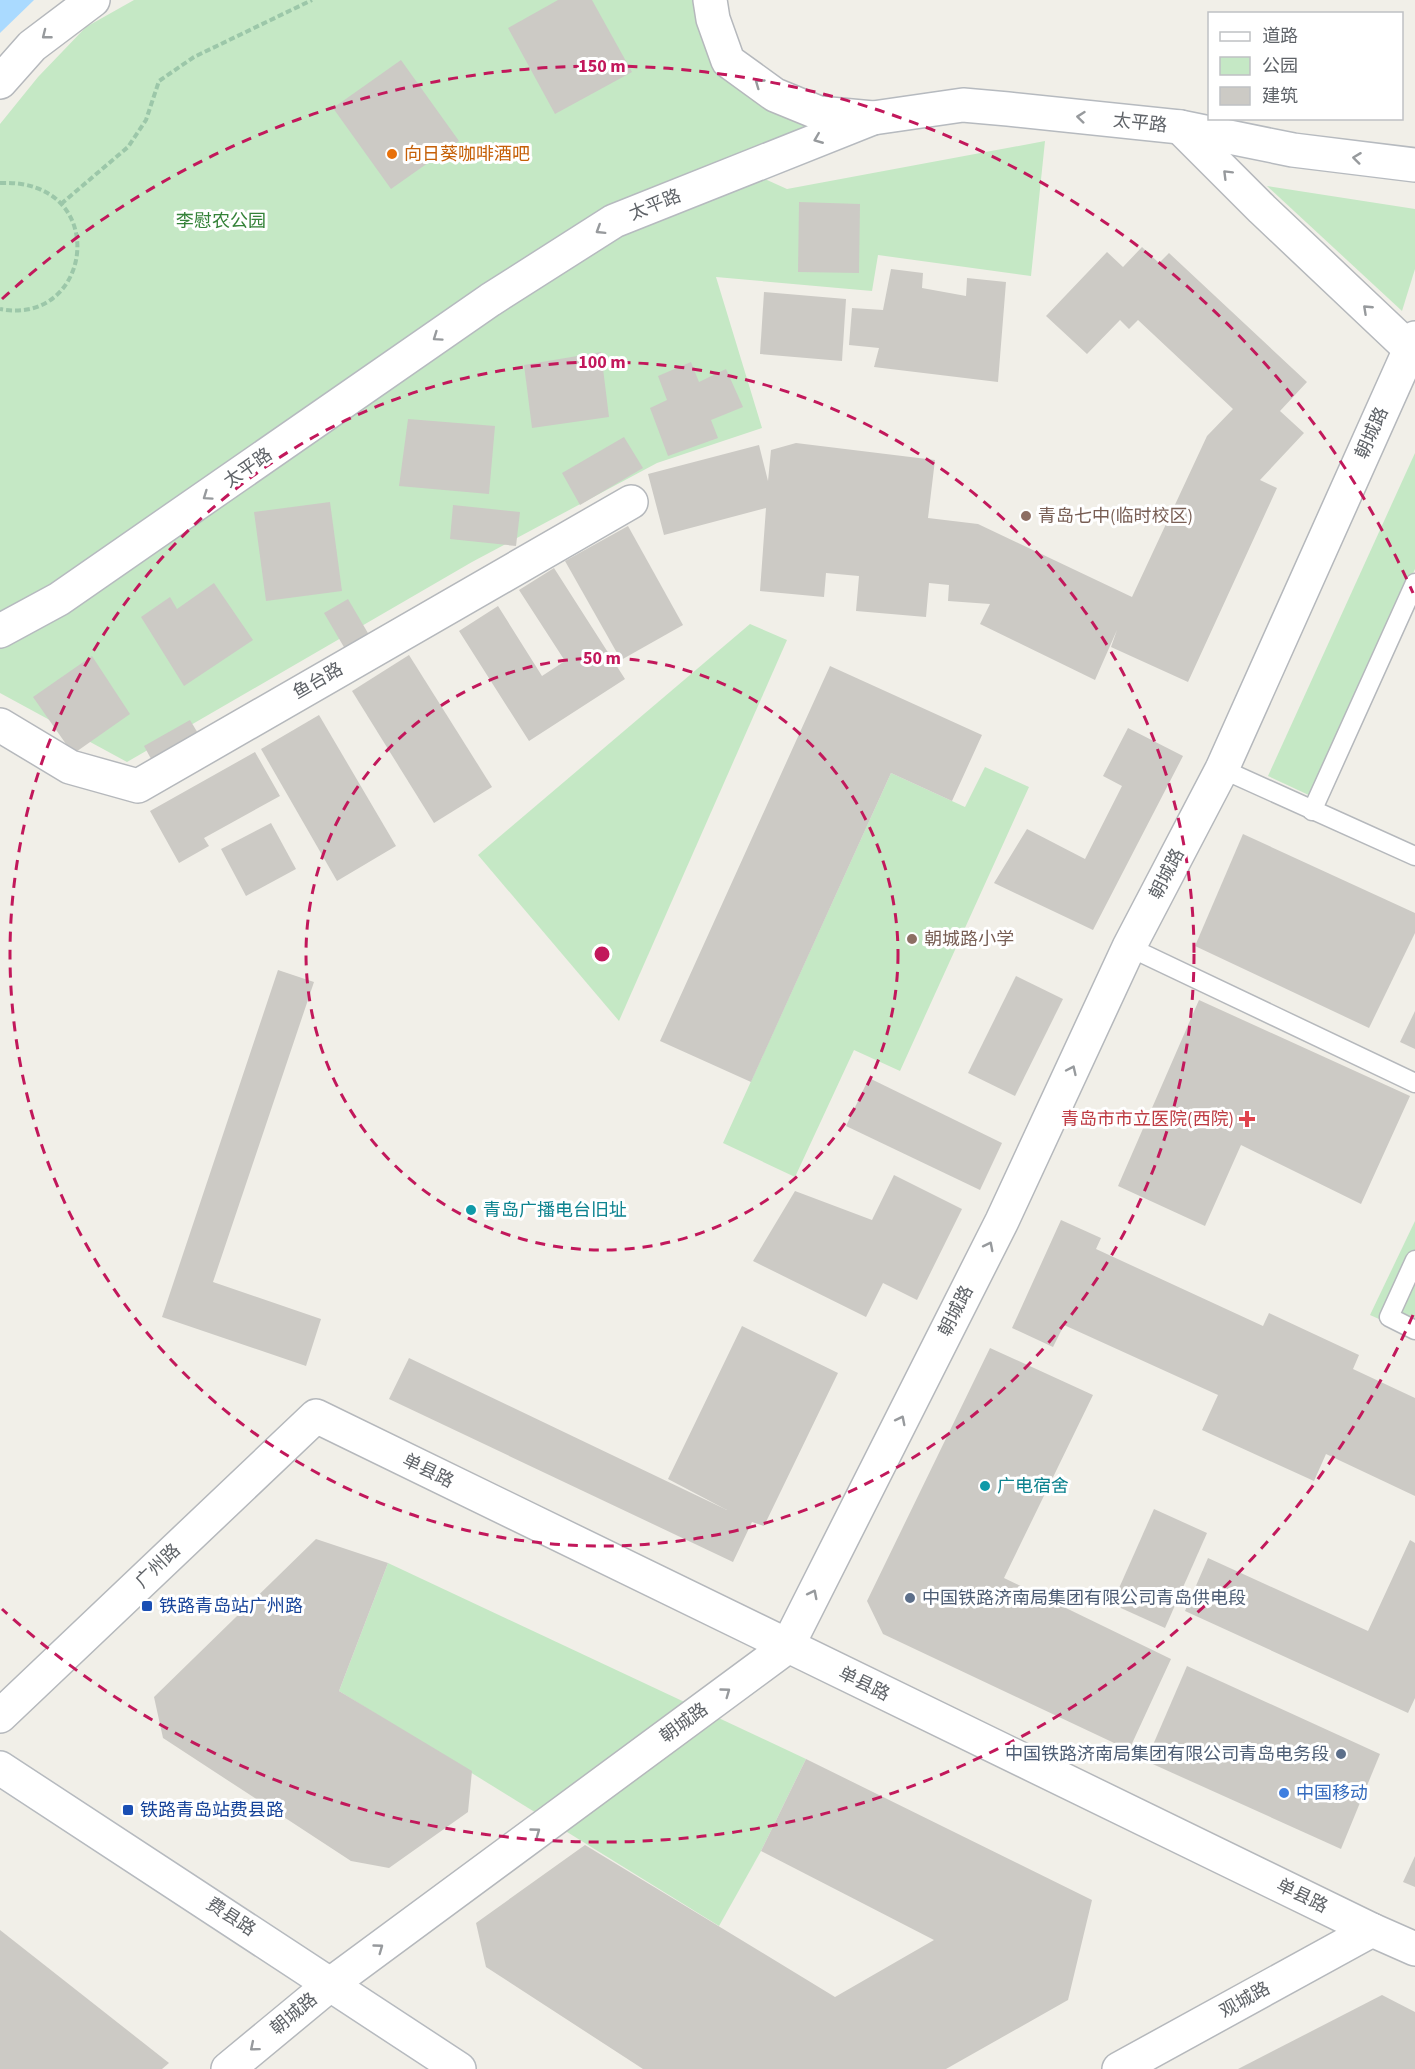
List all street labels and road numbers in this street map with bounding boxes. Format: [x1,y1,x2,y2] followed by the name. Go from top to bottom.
[1112,108,1168,138] street label: 太平路
[625,183,685,227] street label: 太平路
[1350,403,1394,463] street label: 朝城路
[219,442,277,494] street label: 太平路
[288,657,348,705] street label: 鱼台路
[1144,844,1190,904] street label: 朝城路
[933,1281,979,1341] street label: 朝城路
[398,1448,458,1494] street label: 单县路
[130,1538,186,1594] street label: 广州路
[834,1661,894,1707] street label: 单县路
[655,1697,713,1749] street label: 朝城路
[1272,1873,1332,1919] street label: 单县路
[202,1892,260,1942] street label: 费县路
[1215,1976,1275,2024] street label: 观城路
[265,1987,323,2041] street label: 朝城路

